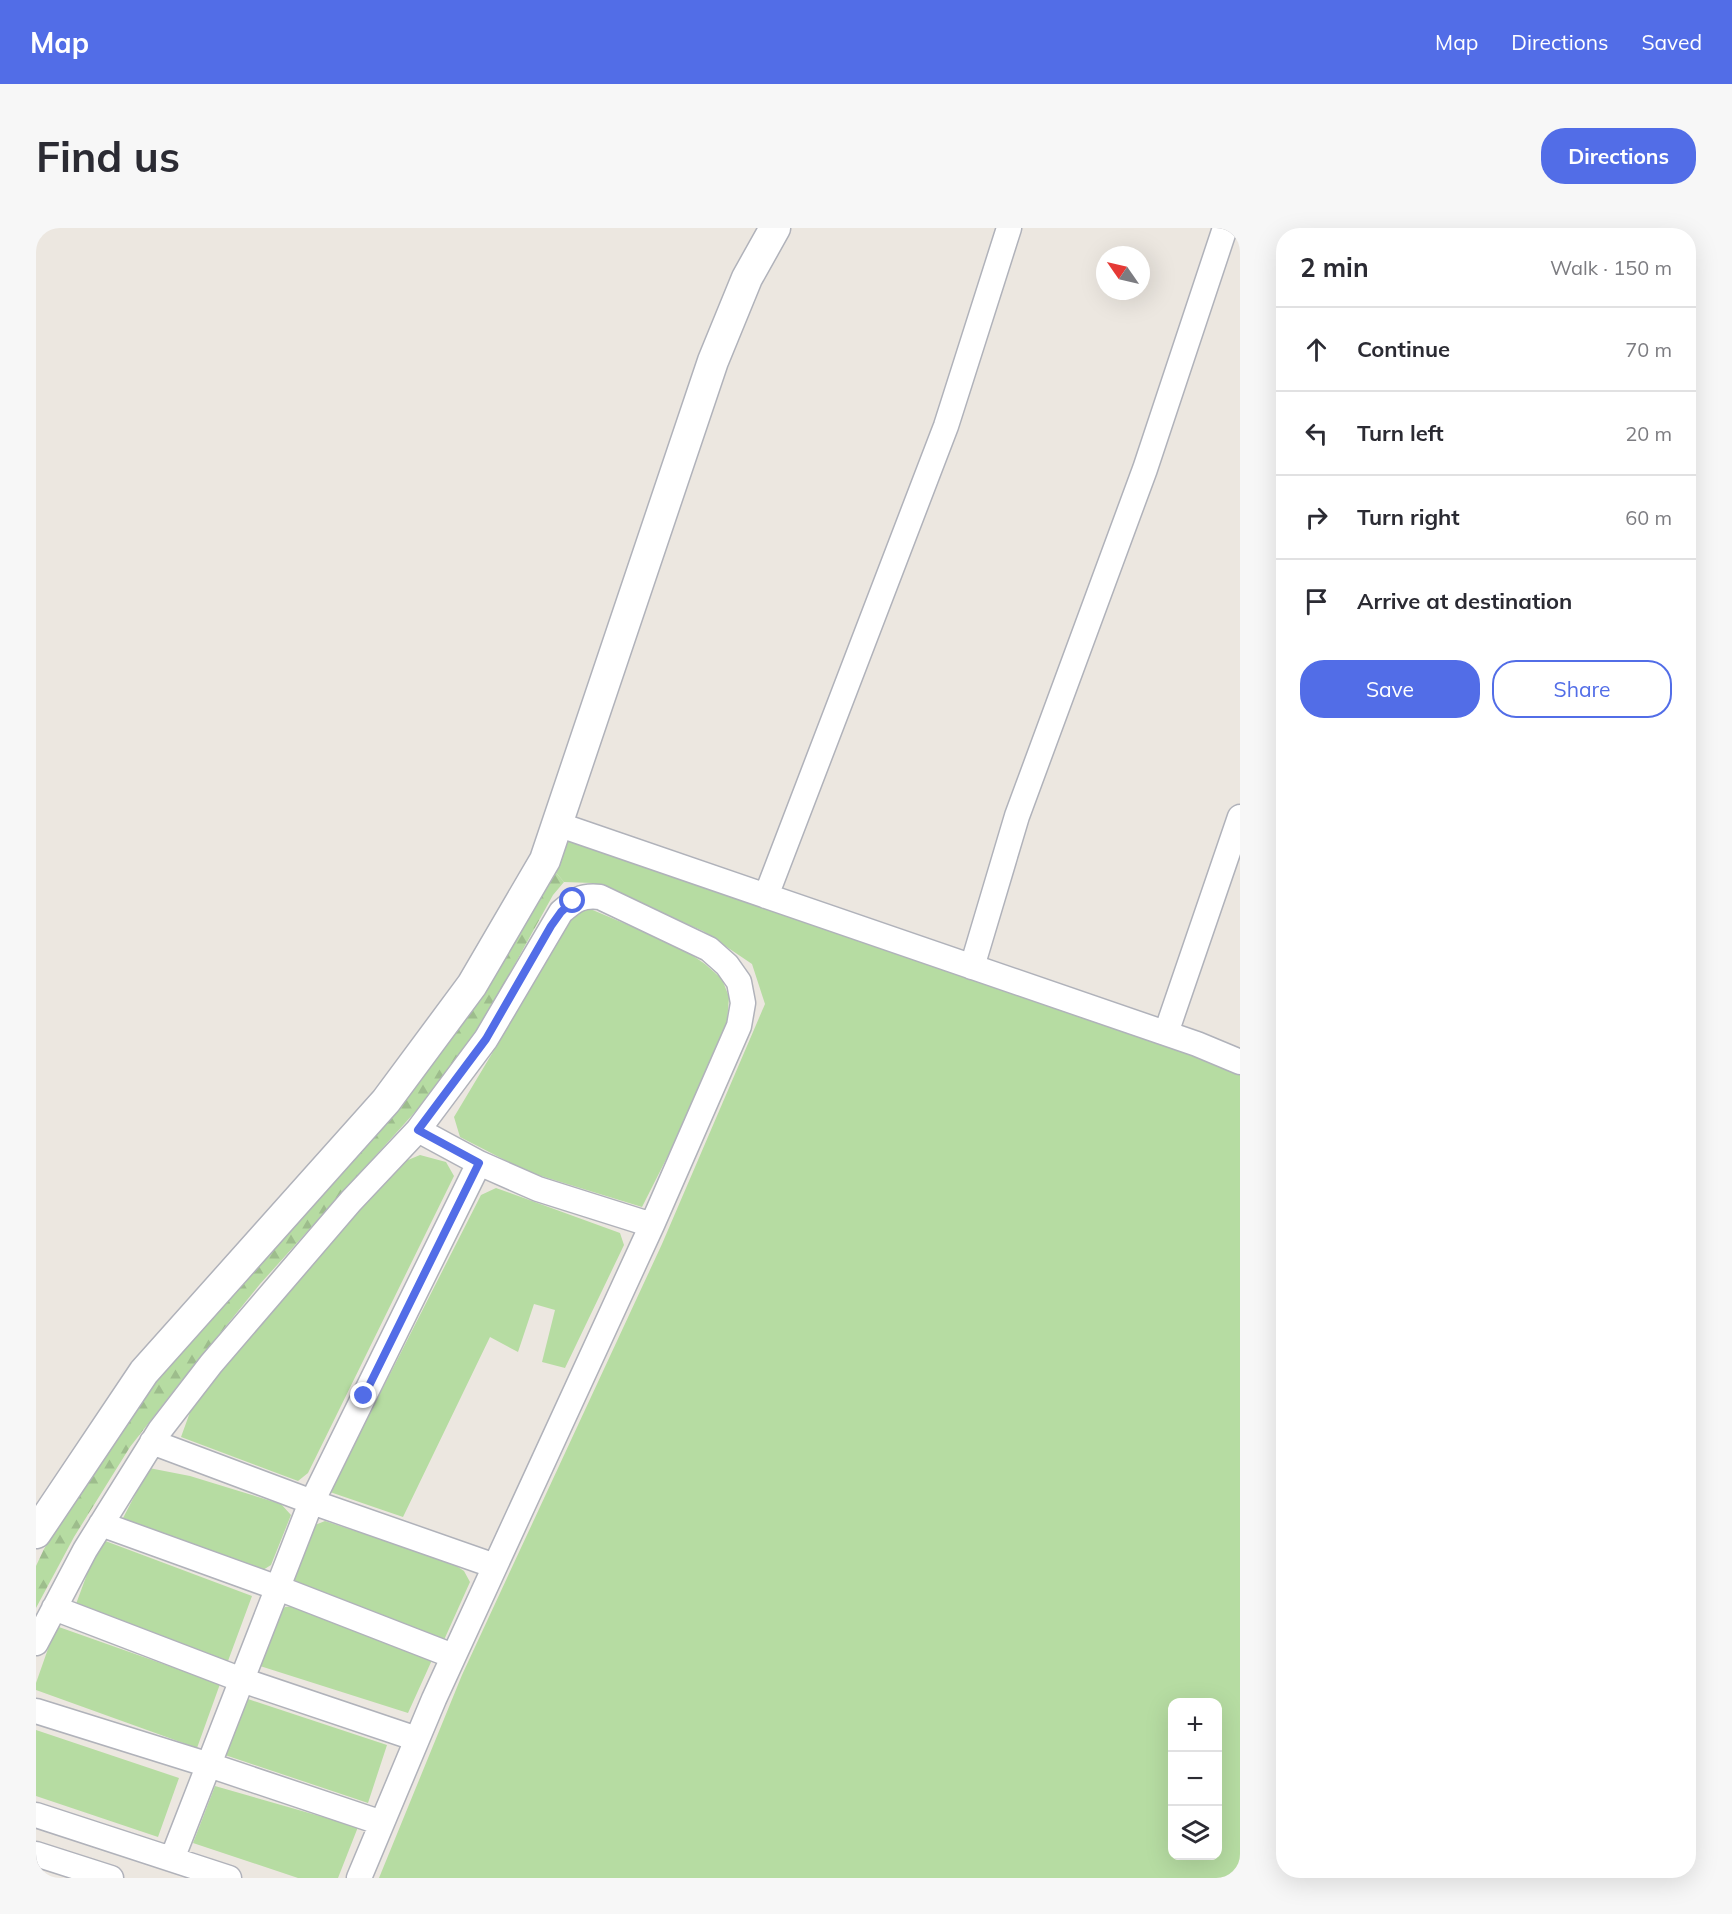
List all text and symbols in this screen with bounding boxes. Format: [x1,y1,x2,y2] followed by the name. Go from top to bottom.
[30,25,89,60] text: Map
[1435,29,1478,55] text: Map
[1511,29,1608,55] text: Directions
[1641,29,1702,55] text: Saved
[1541,128,1696,184] button: Directions
[36,130,180,183] text: Find us
[1096,246,1150,300] north arrow
[1300,251,1369,284] text: 2 min
[1550,255,1672,280] text: Walk · 150 m
[1300,333,1333,366] icon: ahead
[1357,335,1450,363] text: Continue
[1625,337,1672,362] text: 70 m
[1300,417,1333,450] icon: left
[1357,419,1444,447] text: Turn left
[1625,421,1672,446] text: 20 m
[1300,501,1333,534] icon: right
[1357,503,1460,531] text: Turn right
[1625,505,1672,530] text: 60 m
[1300,585,1333,618] icon: arrive
[1357,587,1572,615] text: Arrive at destination
[1300,660,1480,718] button: Save
[1492,660,1672,718] button: Share
[559,887,585,913] route start
[350,1382,376,1408] route end
[1168,1698,1222,1860] map controls
[1168,1698,1222,1752] button: +
[1168,1752,1222,1806] button: −
[1168,1806,1222,1860] button: layers

